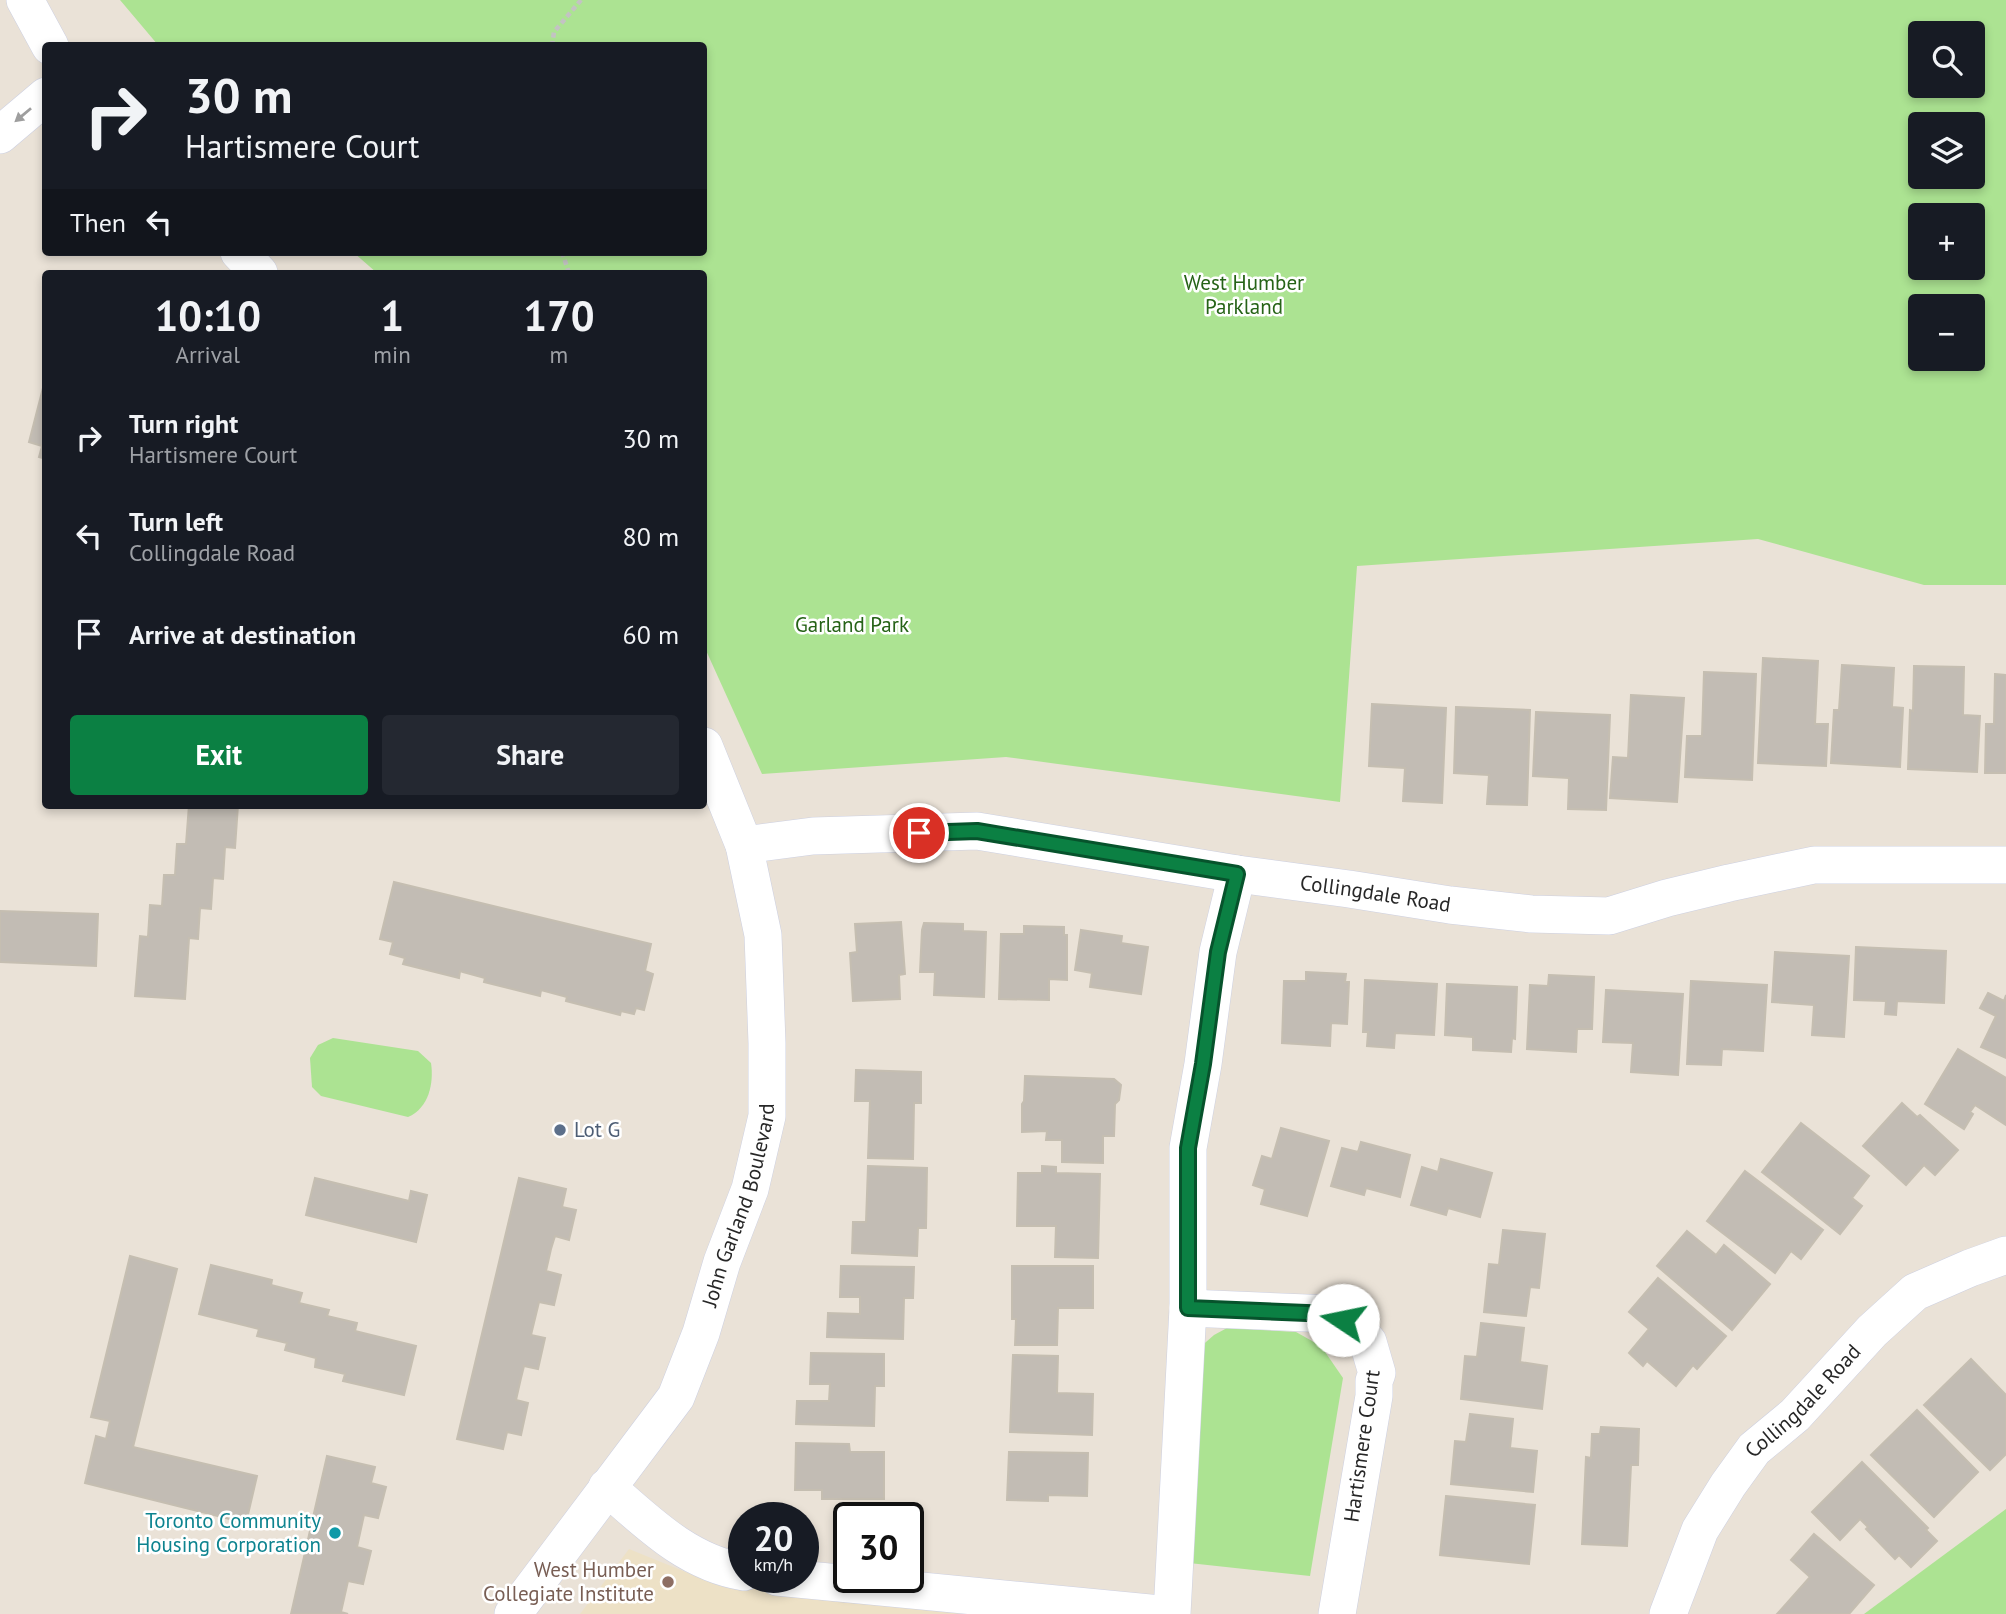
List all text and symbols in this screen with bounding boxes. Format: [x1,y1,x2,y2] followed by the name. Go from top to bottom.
[1908,21,1985,371] map controls
[1908,21,1985,98] button: search
[185,63,292,127] text: 30 m
[70,70,161,161] icon: right
[14,107,31,122] one-way arrow
[1908,112,1985,189] button: layers
[185,125,419,167] text: Hartismere Court
[140,203,178,241] icon: left
[1908,203,1985,280] button: +
[70,206,126,239] text: Then
[1184,269,1304,320] park label: West Humber Parkland
[154,288,261,343] text: 10:10
[380,288,404,343] text: 1
[523,288,595,343] text: 170
[1908,294,1985,371] button: −
[175,340,240,369] text: Arrival
[373,340,411,369] text: min
[550,340,568,369] text: m
[129,407,238,440] text: Turn right
[70,419,108,457] icon: right
[623,422,679,455] text: 30 m
[129,440,297,469] text: Hartismere Court
[129,505,223,538] text: Turn left
[70,517,108,555] icon: left
[623,520,679,553] text: 80 m
[129,538,295,567] text: Collingdale Road
[795,611,909,638] park label: Garland Park
[70,615,108,653] icon: arrive
[129,618,356,651] text: Arrive at destination
[623,618,679,651] text: 60 m
[70,715,368,795] button: Exit
[382,715,679,795] button: Share
[889,803,949,863] pin
[900,814,938,852] icon: arrive
[1299,869,1453,918] street label: Collingdale Road
[695,1103,780,1311] street label: John Garland Boulevard
[574,1116,620,1143] place label: Lot G
[552,1122,568,1138] marker: Lot G
[1306,1283,1380,1357] position arrow
[1738,1338,1866,1462] street label: Collingdale Road
[1337,1368,1386,1524] street label: Hartismere Court
[833,1502,924,1593] speed limit sign: 30
[136,1507,321,1558] place label: Toronto Community Housing Corporation
[754,1515,793,1561] text: 20
[327,1525,343,1541] marker: Toronto Community Housing Corporation
[754,1553,793,1576] text: km/h
[483,1556,654,1607] place label: West Humber Collegiate Institute
[660,1574,676,1590] marker: West Humber Collegiate Institute

